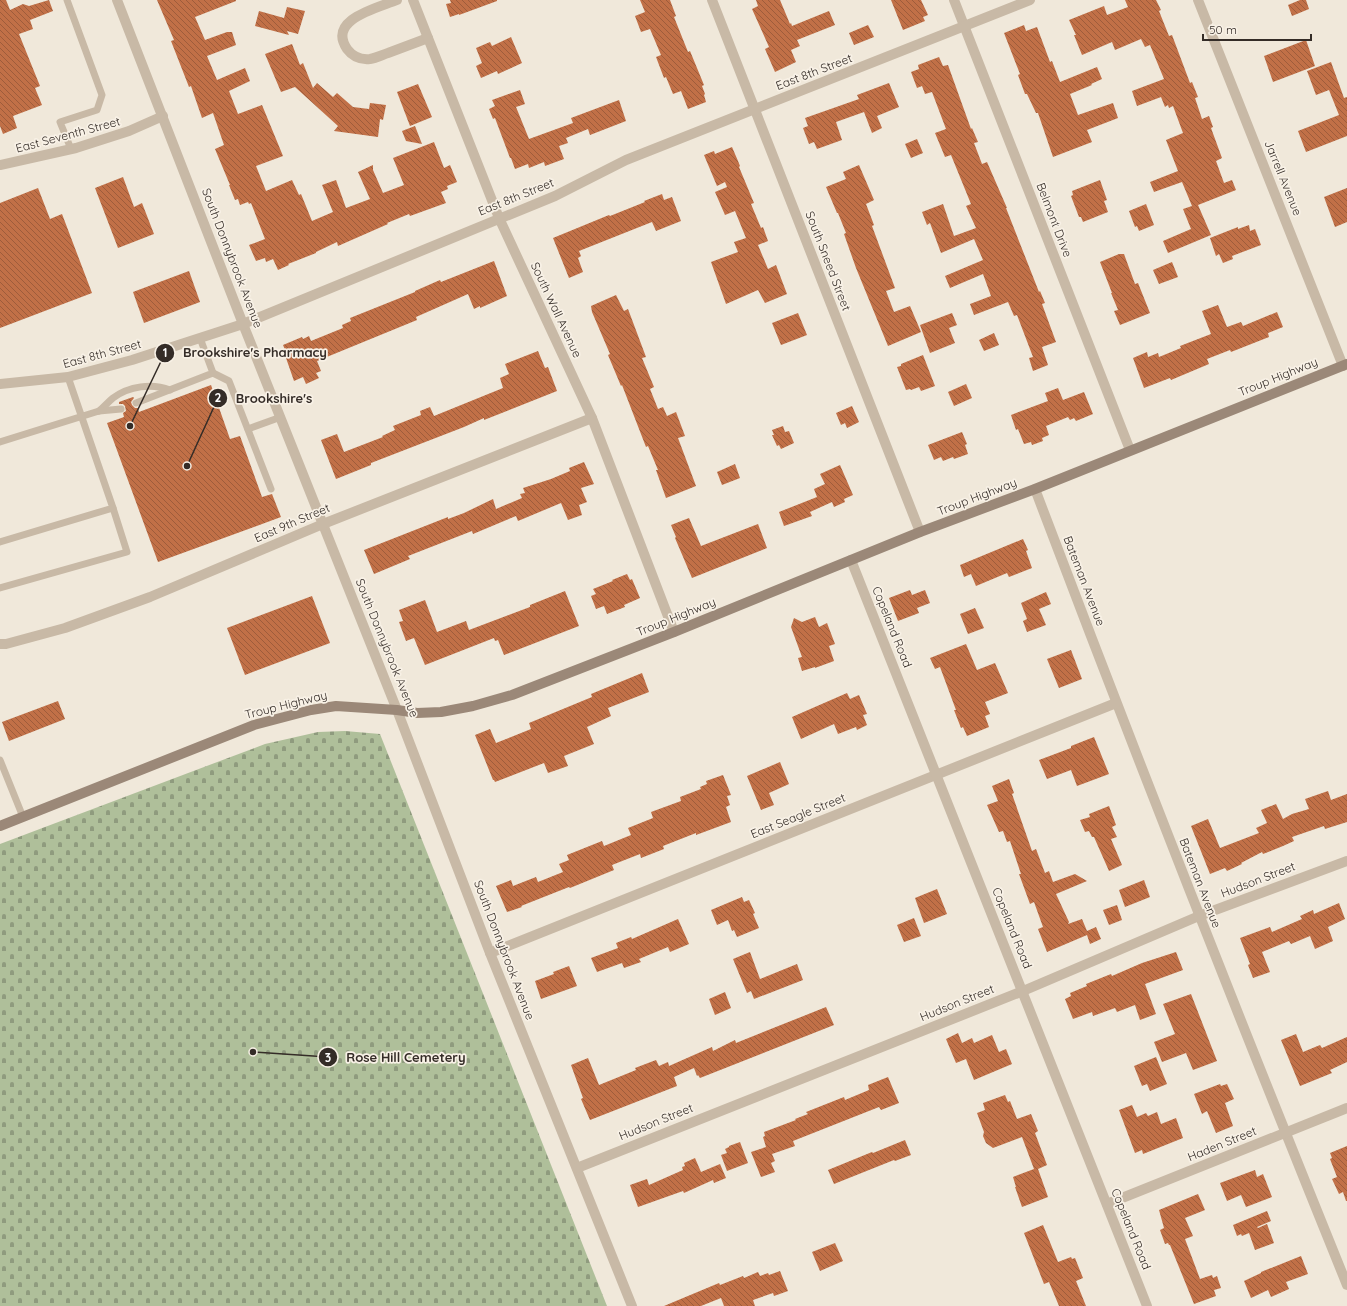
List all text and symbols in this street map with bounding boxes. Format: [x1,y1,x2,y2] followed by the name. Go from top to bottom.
[1203,16,1311,42] scale bar
[1209,22,1237,37] text: 50 m
[774,50,854,93] street label: East 8th Street
[14,113,122,156] street label: East Seventh Street
[1262,138,1305,218] street label: Jarrell Avenue
[476,175,556,219] street label: East 8th Street
[1033,180,1076,259] street label: Belmont Drive
[199,186,266,330] street label: South Donnybrook Avenue
[803,209,854,313] street label: South Sneed Street
[528,260,585,360] street label: South Wall Avenue
[61,336,143,371] street label: East 8th Street
[155,340,334,365] callout: Brookshire's Pharmacy
[183,344,327,360] text: Brookshire's Pharmacy
[163,345,167,360] text: 1
[1236,354,1320,399] street label: Troup Highway
[208,386,320,411] callout: Brookshire's
[215,390,222,405] text: 2
[236,390,312,406] text: Brookshire's
[935,474,1019,519] street label: Troup Highway
[252,500,332,545] street label: East 9th Street
[1060,534,1109,628] street label: Bateman Avenue
[353,576,422,720] street label: South Donnybrook Avenue
[869,584,916,670] street label: Copeland Road
[634,594,718,639] street label: Troup Highway
[243,687,329,722] street label: Troup Highway
[748,790,847,841] street label: East Seagle Street
[1176,836,1225,930] street label: Bateman Avenue
[1218,858,1297,901] street label: Hudson Street
[471,878,538,1022] street label: South Donnybrook Avenue
[989,885,1036,971] street label: Copeland Road
[918,981,996,1024] street label: Hudson Street
[318,1045,473,1070] callout: Rose Hill Cemetery
[346,1049,466,1065] text: Rose Hill Cemetery
[325,1050,331,1065] text: 3
[617,1100,695,1143] street label: Hudson Street
[1185,1123,1258,1164] street label: Haden Street
[1108,1186,1155,1272] street label: Copeland Road

